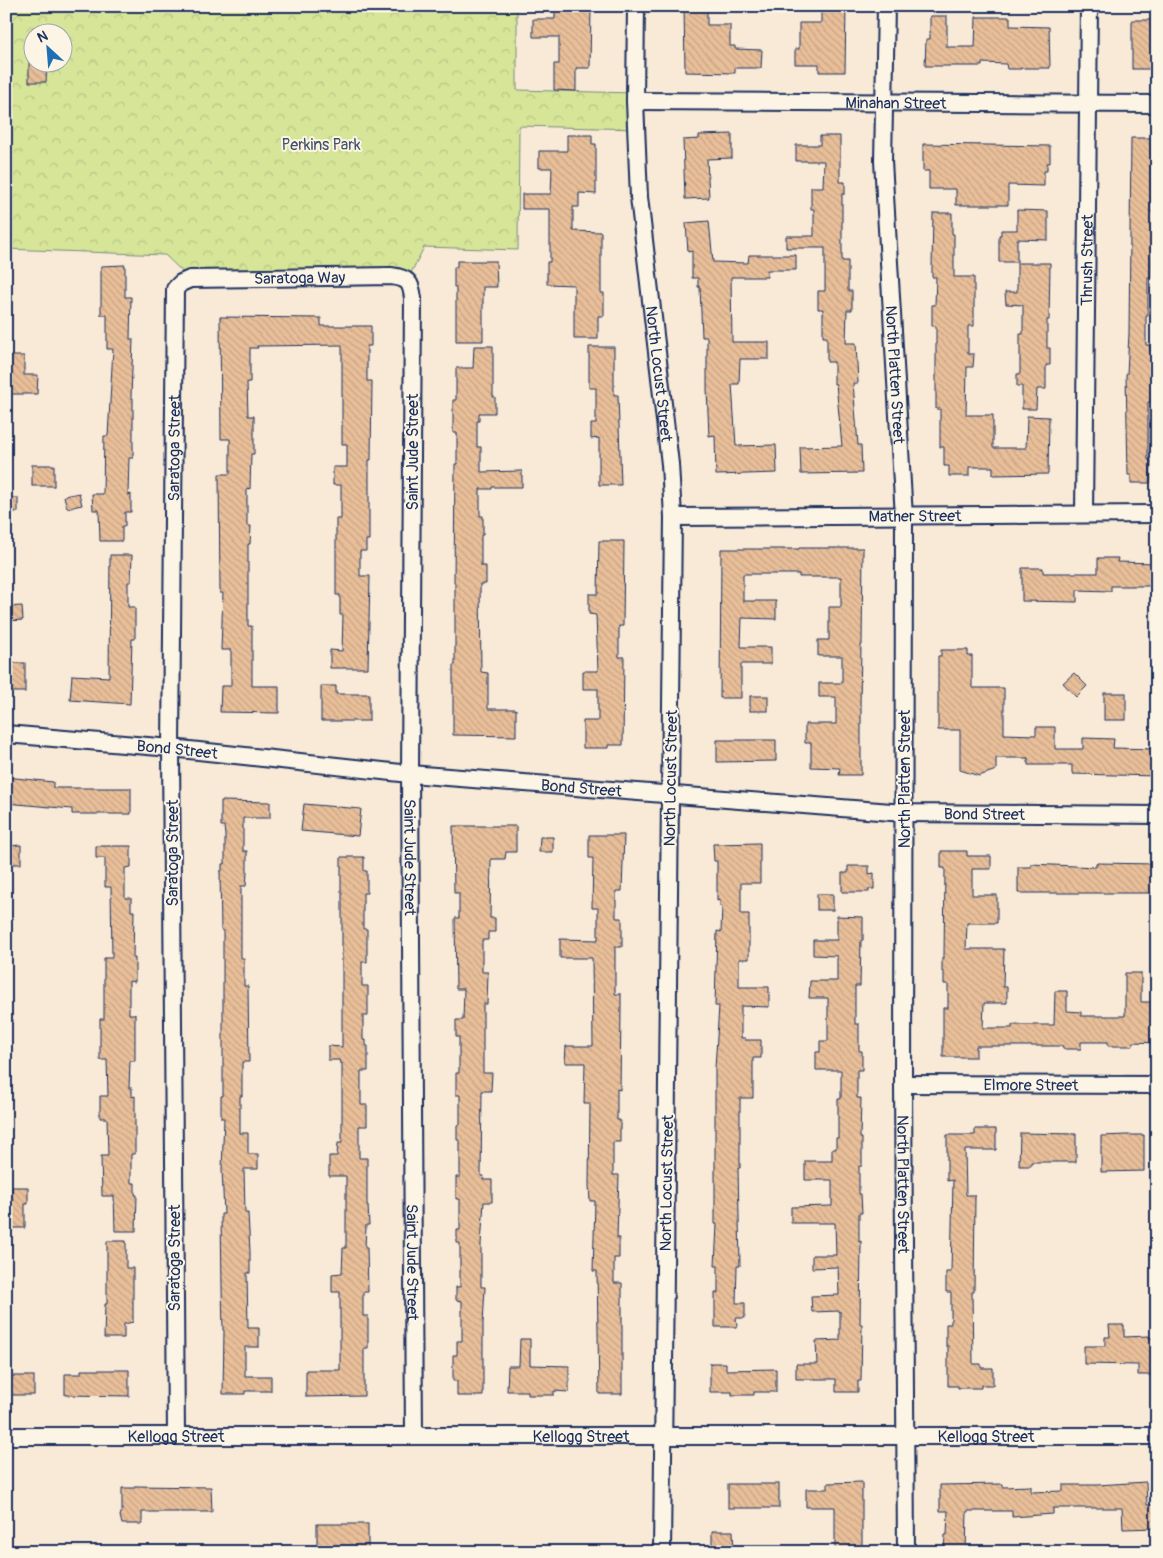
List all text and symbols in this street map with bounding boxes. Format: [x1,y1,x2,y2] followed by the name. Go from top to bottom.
[22,22,72,72] north arrow
[35,27,51,46] text: N
[845,93,947,114] street label: Minahan Street
[281,135,361,155] park label: Perkins Park
[1077,213,1098,306] street label: Thrush Street
[254,268,346,289] street label: Saratoga Way
[641,305,676,444] street label: North Locust Street
[881,305,909,445] street label: North Platten Street
[403,393,423,510] street label: Saint Jude Street
[164,394,185,502] street label: Saratoga Street
[868,506,962,527] street label: Mather Street
[660,709,682,847] street label: North Locust Street
[895,709,915,848] street label: North Platten Street
[136,736,219,764] street label: Bond Street
[540,775,623,802] street label: Bond Street
[163,799,183,906] street label: Saratoga Street
[399,799,420,916] street label: Saint Jude Street
[944,804,1026,825] street label: Bond Street
[983,1075,1079,1096] street label: Elmore Street
[656,1114,678,1252] street label: North Locust Street
[892,1115,913,1254] street label: North Platten Street
[165,1204,185,1311] street label: Saratoga Street
[402,1204,422,1321] street label: Saint Jude Street
[128,1427,225,1447] street label: Kellogg Street
[533,1427,630,1447] street label: Kellogg Street
[938,1427,1035,1447] street label: Kellogg Street

